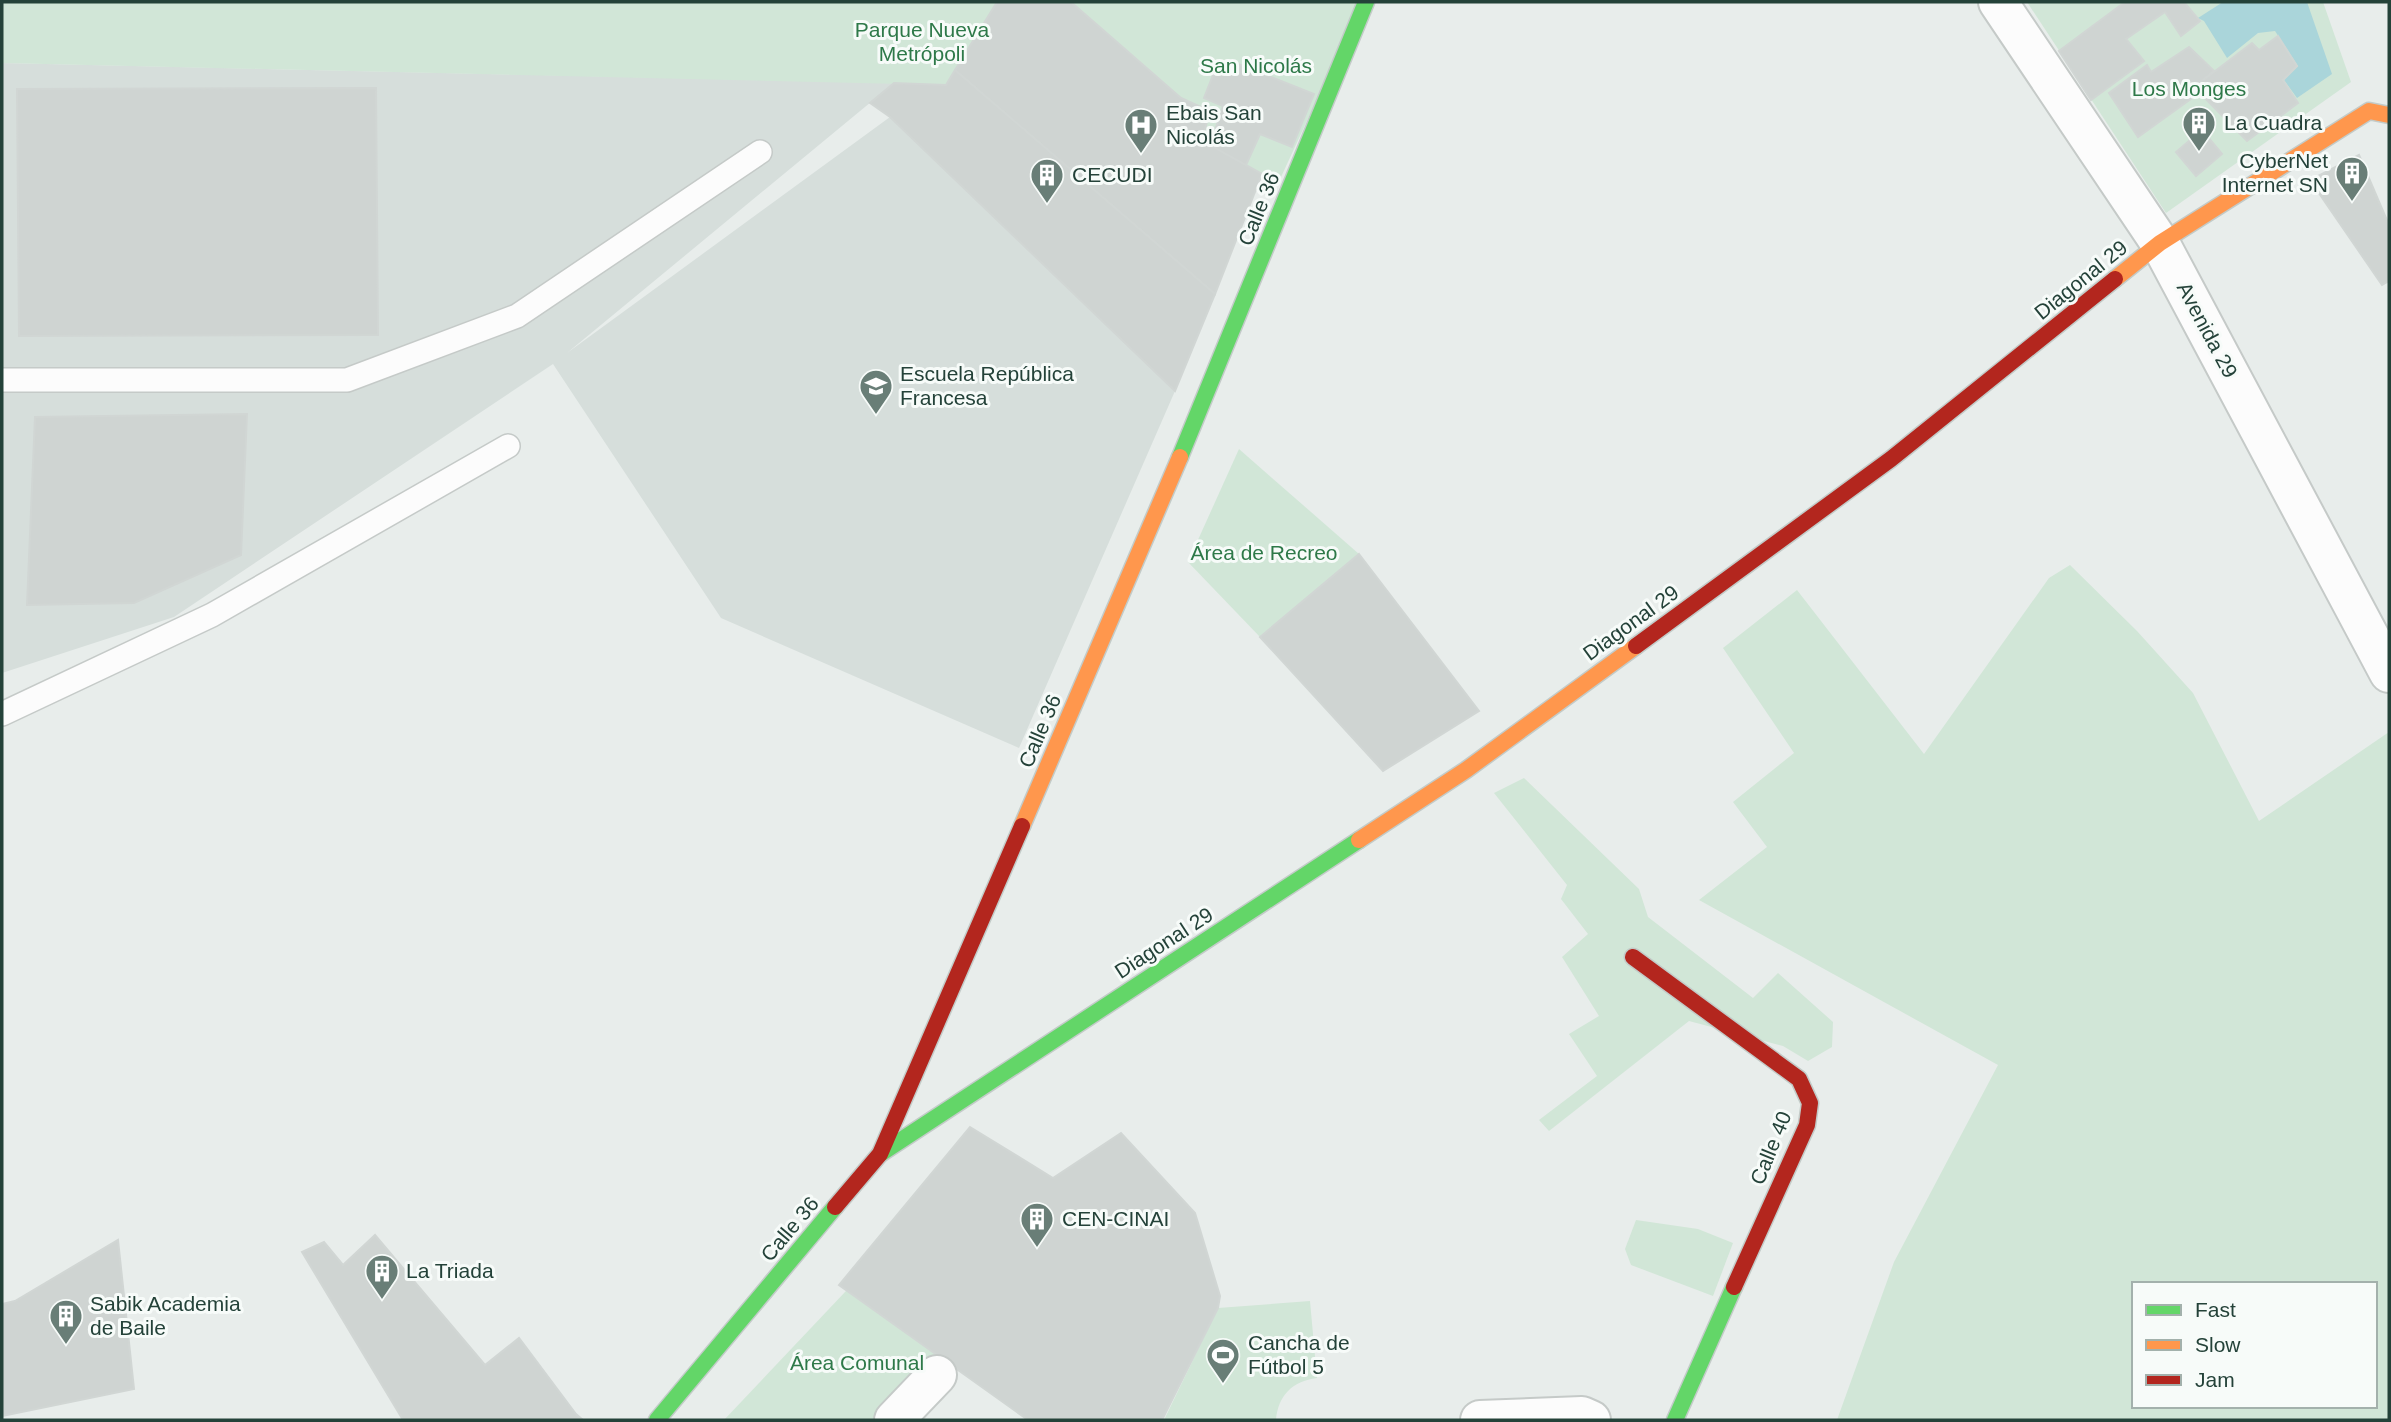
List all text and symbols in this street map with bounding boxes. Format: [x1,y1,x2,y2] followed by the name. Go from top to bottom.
[855,18,989,65] park label: Parque Nueva Metrópoli
[1200,54,1312,77] park label: San Nicolás
[2132,77,2246,100] park label: Los Monges
[1166,101,1262,148] place label: Ebais San Nicolás
[2180,104,2218,153] building icon: La Cuadra
[1122,106,1160,155] hospital icon: Ebais San Nicolás
[2224,111,2322,134] place label: La Cuadra
[2222,149,2328,196] place label: CyberNet Internet SN
[2333,154,2371,203] building icon: CyberNet Internet SN
[1028,156,1066,205] building icon: CECUDI
[1072,163,1153,186] place label: CECUDI
[1233,169,1284,249] street label: Calle 36
[2030,235,2131,324] street label: Diagonal 29
[2173,278,2242,381] street label: Avenida 29
[900,362,1074,409] place label: Escuela República Francesa
[857,367,895,416] school or university icon: Escuela República Francesa
[1190,541,1338,564] park label: Área de Recreo
[1579,580,1683,665] street label: Diagonal 29
[1014,691,1065,771] street label: Calle 36
[1110,902,1217,983] street label: Diagonal 29
[1745,1108,1796,1188] street label: Calle 40
[756,1192,823,1266] street label: Calle 36
[1018,1200,1056,1249] building icon: CEN-CINAI
[1062,1207,1169,1230] place label: CEN-CINAI
[363,1252,401,1301] building icon: La Triada
[406,1259,494,1282] place label: La Triada
[2132,1282,2377,1408] legend
[90,1292,241,1339] place label: Sabik Academia de Baile
[47,1297,85,1346] building icon: Sabik Academia de Baile
[2195,1298,2236,1321] text: Fast
[1248,1331,1350,1378] place label: Cancha de Fútbol 5
[2195,1333,2241,1356] text: Slow
[1204,1336,1242,1385] sports icon: Cancha de Fútbol 5
[790,1351,924,1374] park label: Área Comunal
[2195,1368,2235,1391] text: Jam

